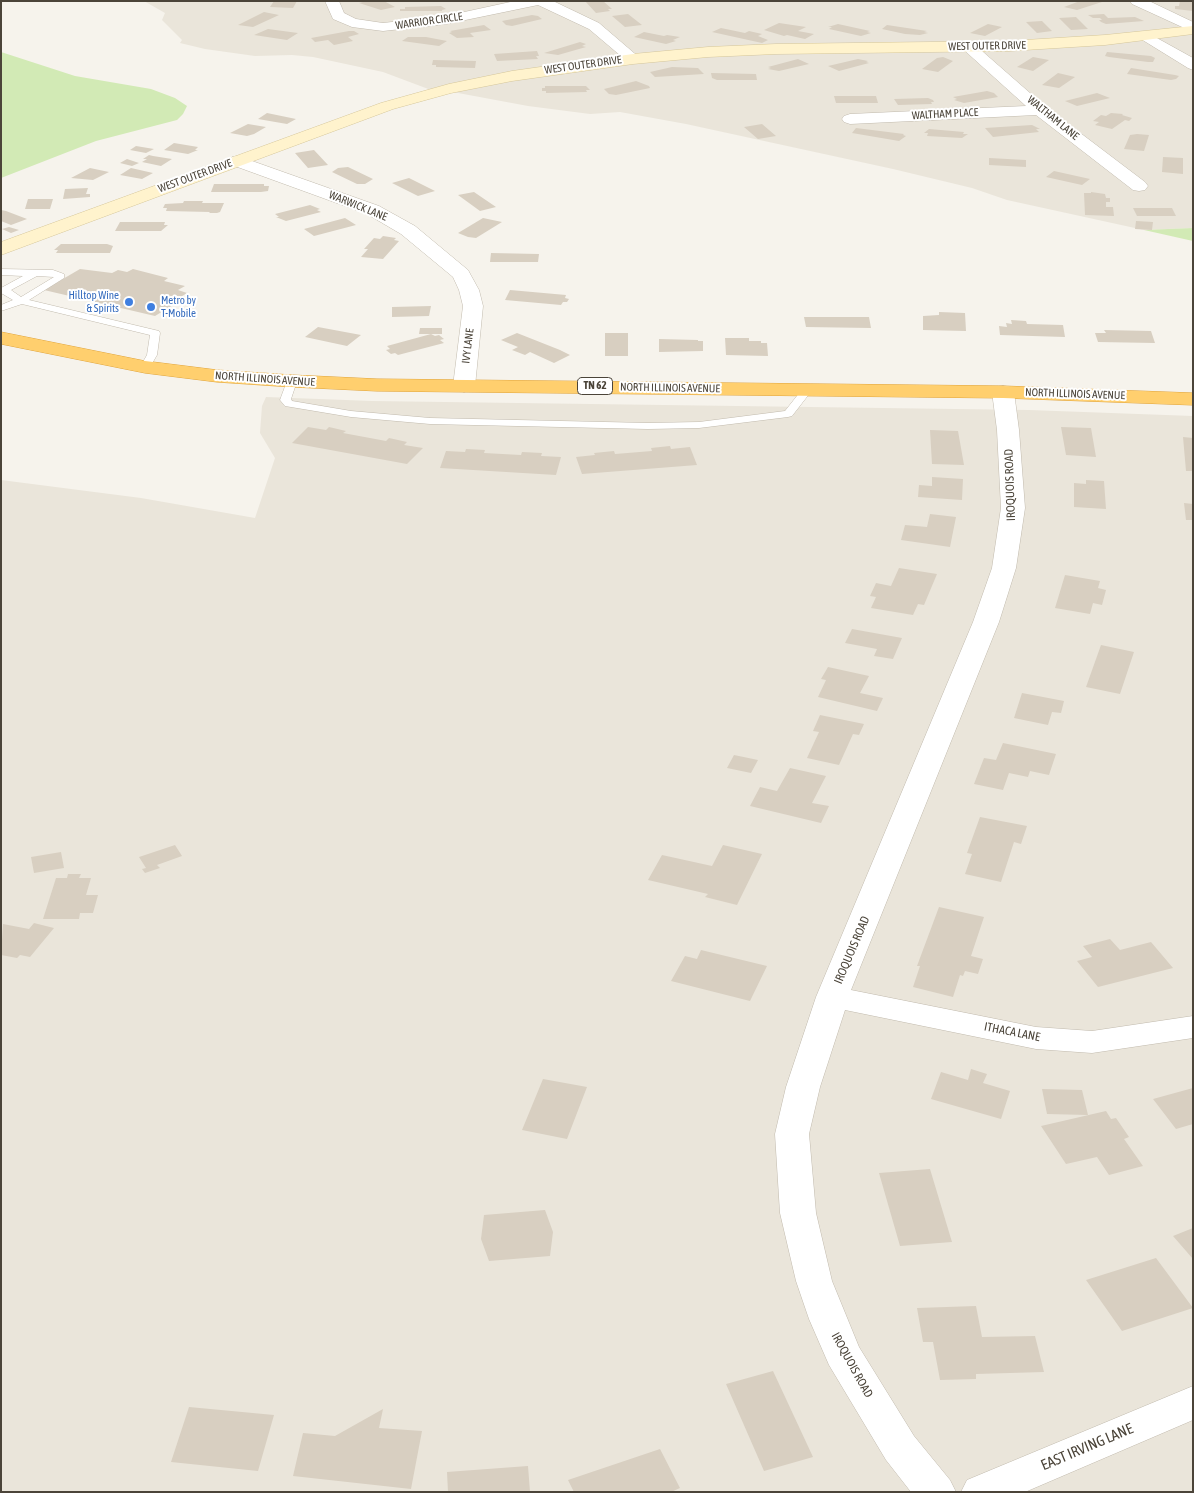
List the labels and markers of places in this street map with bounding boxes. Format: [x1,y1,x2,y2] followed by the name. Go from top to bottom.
[68,289,119,315] place label: Hilltop Wine & Spirits
[161,294,196,320] place label: Metro by T-Mobile
[123,296,135,308] marker: Hilltop Wine & Spirits
[145,301,157,313] marker: Metro by T-Mobile

